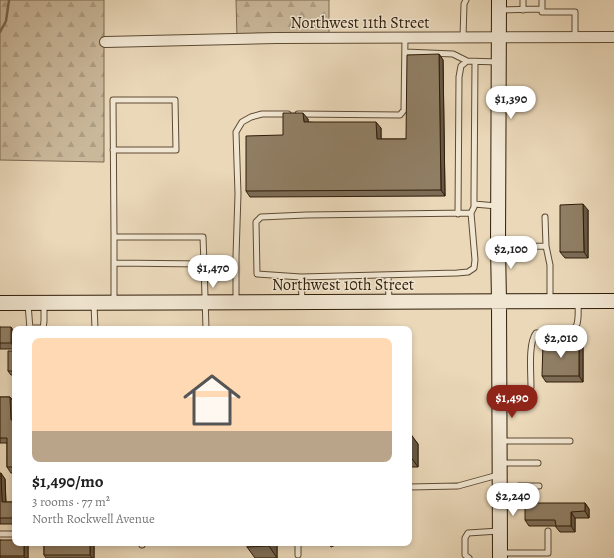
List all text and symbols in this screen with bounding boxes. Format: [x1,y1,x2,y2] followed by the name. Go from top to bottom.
[290,12,430,34] street label: Northwest 11th Street
[478,86,544,120] pin: $1,390
[495,90,527,107] text: $1,390
[478,236,544,270] pin: $2,100
[494,240,528,257] text: $2,100
[180,255,246,289] pin: $1,470
[197,259,229,276] text: $1,470
[272,274,414,296] street label: Northwest 10th Street
[528,325,594,359] pin: $2,010
[544,329,578,346] text: $2,010
[176,364,248,436] icon: home
[479,385,545,419] pin: $1,490
[496,389,528,406] text: $1,490
[32,470,104,493] text: $1,490/mo
[480,483,546,517] pin: $2,240
[496,487,530,504] text: $2,240
[32,493,110,510] text: 3 rooms · 77 m²
[32,510,155,527] text: North Rockwell Avenue

